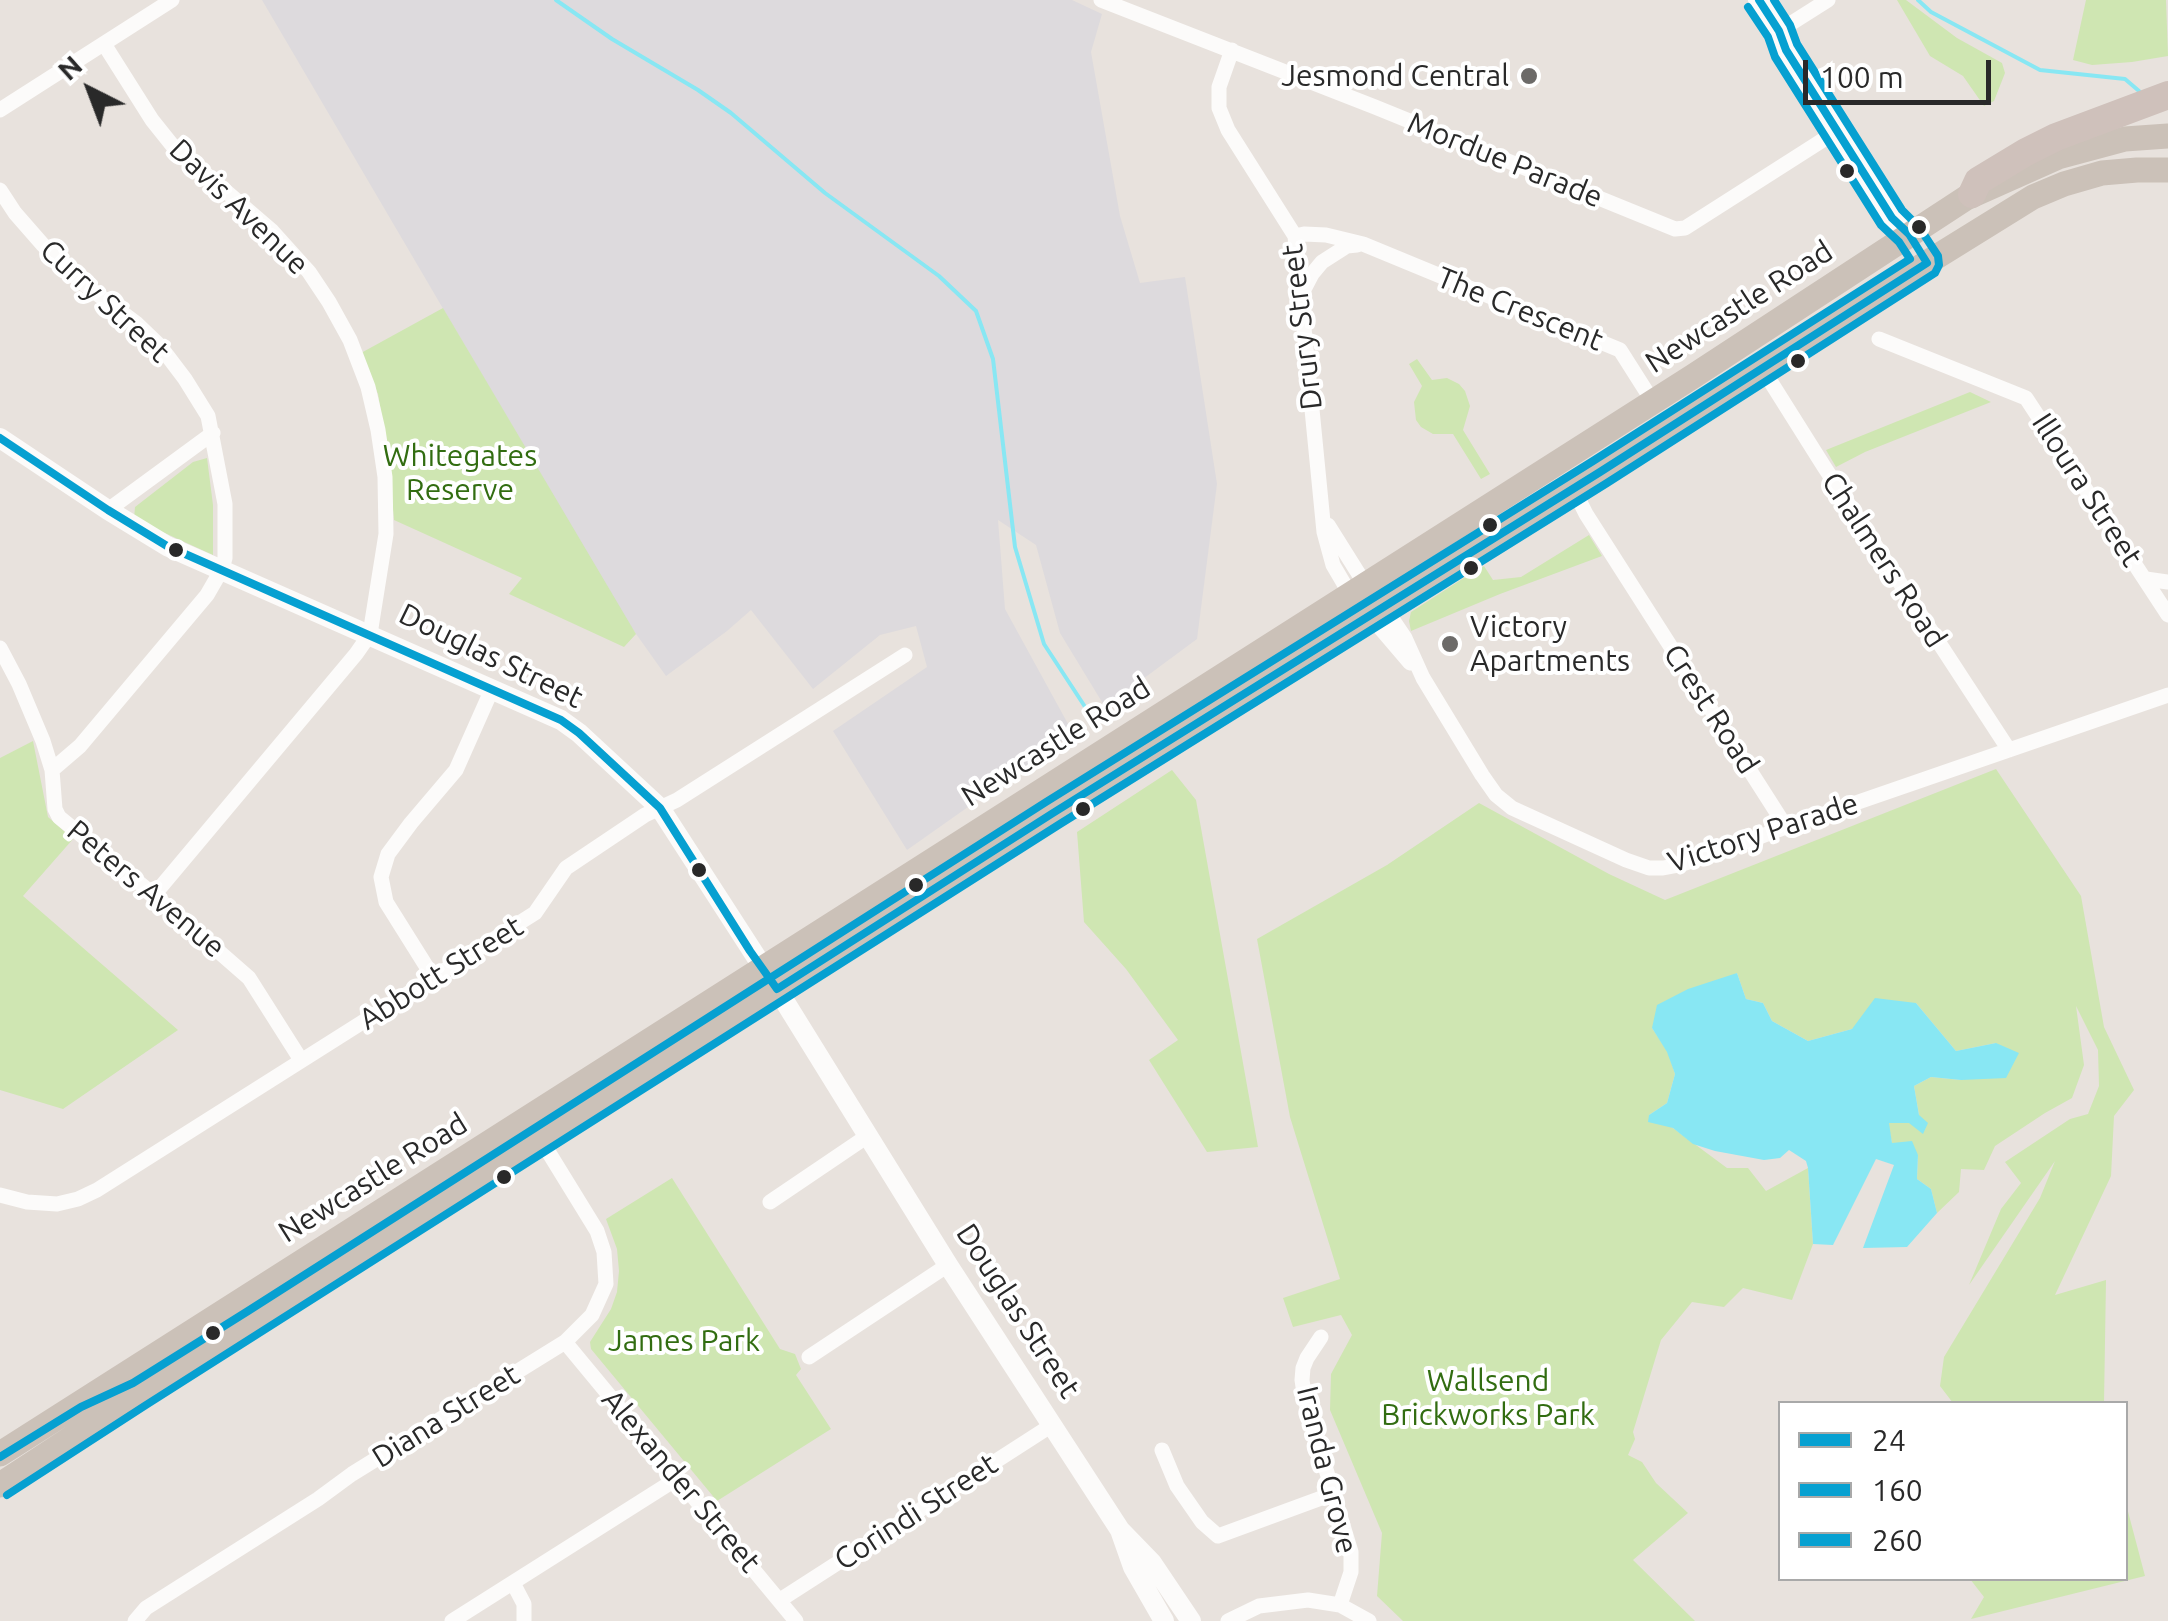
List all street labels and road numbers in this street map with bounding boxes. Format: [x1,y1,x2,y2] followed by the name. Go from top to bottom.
[1402,105,1608,215] street label: Mordue Parade
[162,132,316,282] street label: Davis Avenue
[33,232,177,370] street label: Curry Street
[1639,233,1839,381] street label: Newcastle Road
[1274,242,1330,412] street label: Drury Street
[1432,259,1608,359] street label: The Crescent
[2024,407,2150,573] street label: Illoura Street
[1814,466,1954,654] street label: Chalmers Road
[393,596,589,716] street label: Douglas Street
[1656,638,1766,780] street label: Crest Road
[955,670,1157,814] street label: Newcastle Road
[1663,785,1863,881] street label: Victory Parade
[60,813,232,965] street label: Peters Avenue
[352,908,530,1038] street label: Abbott Street
[272,1106,474,1250] street label: Newcastle Road
[948,1217,1088,1405] street label: Douglas Street
[366,1356,526,1476] street label: Diana Street
[594,1382,768,1580] street label: Alexander Street
[1289,1383,1365,1557] street label: Iranda Grove
[828,1446,1004,1578] street label: Corindi Street

